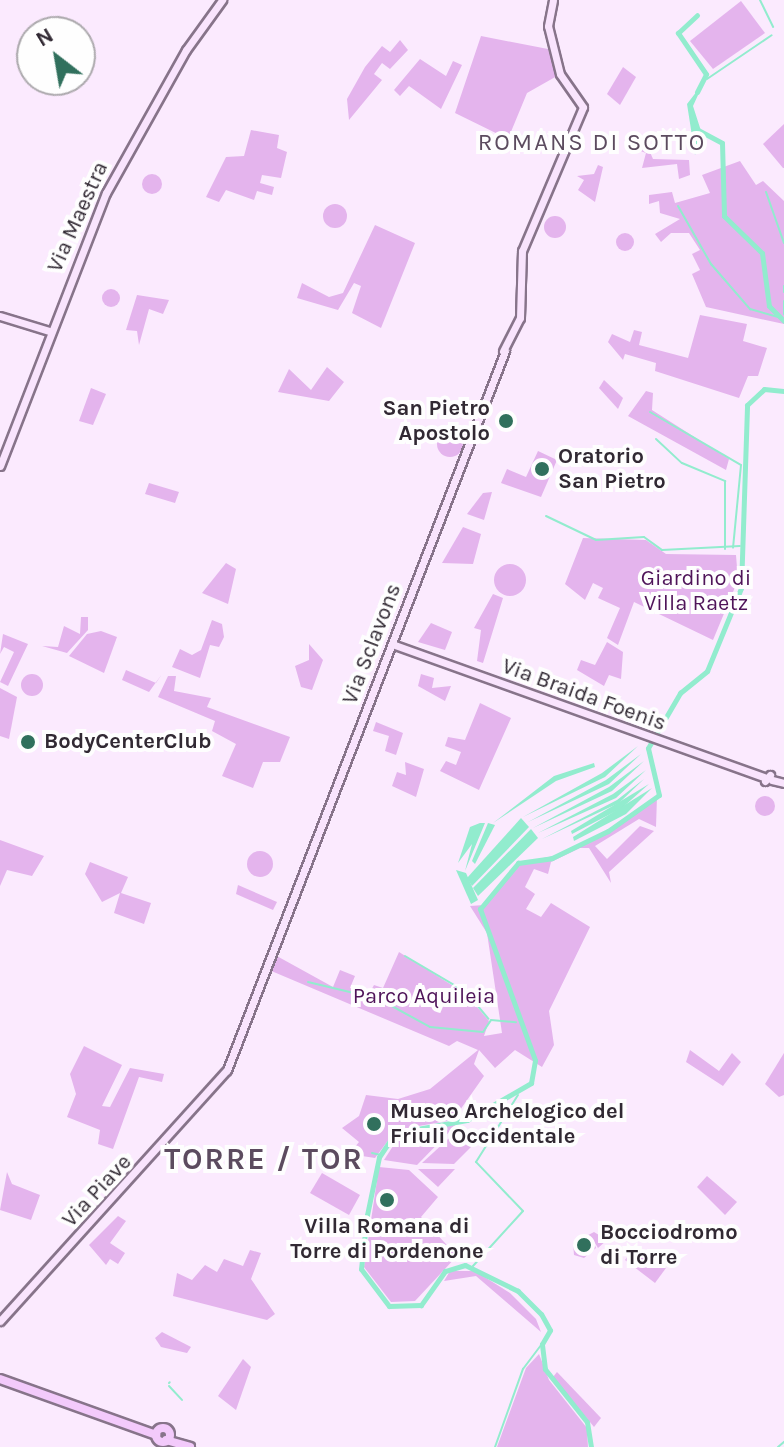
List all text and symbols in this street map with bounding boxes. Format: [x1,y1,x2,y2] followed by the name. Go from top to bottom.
[16,16,96,96] north arrow
[31,22,58,52] text: N
[478,129,706,157] district label: ROMANS DI SOTTO
[42,158,114,276] street label: Via Maestra
[382,395,490,446] place label: San Pietro Apostolo
[497,412,515,430] marker: San Pietro Apostolo
[558,443,666,494] place label: Oratorio San Pietro
[533,460,551,478] marker: Oratorio San Pietro
[641,565,751,616] park label: Giardino di Villa Raetz
[337,580,407,708] street label: Via Sclavons
[498,653,670,737] street label: Via Braida Foenis
[44,729,212,755] place label: BodyCenterClub
[19,733,37,751] marker: BodyCenterClub
[353,984,495,1010] park label: Parco Aquileia
[390,1098,624,1150] place label: Museo Archelogico del Friuli Occidentale
[365,1115,383,1133] marker: Museo Archelogico del Friuli Occidentale
[164,1141,364,1177] district label: TORRE / TOR
[57,1149,137,1233] street label: Via Piave
[378,1191,396,1209] marker: Villa Romana di Torre di Pordenone
[290,1213,484,1264] place label: Villa Romana di Torre di Pordenone
[600,1219,738,1270] place label: Bocciodromo di Torre
[575,1236,593,1254] marker: Bocciodromo di Torre

